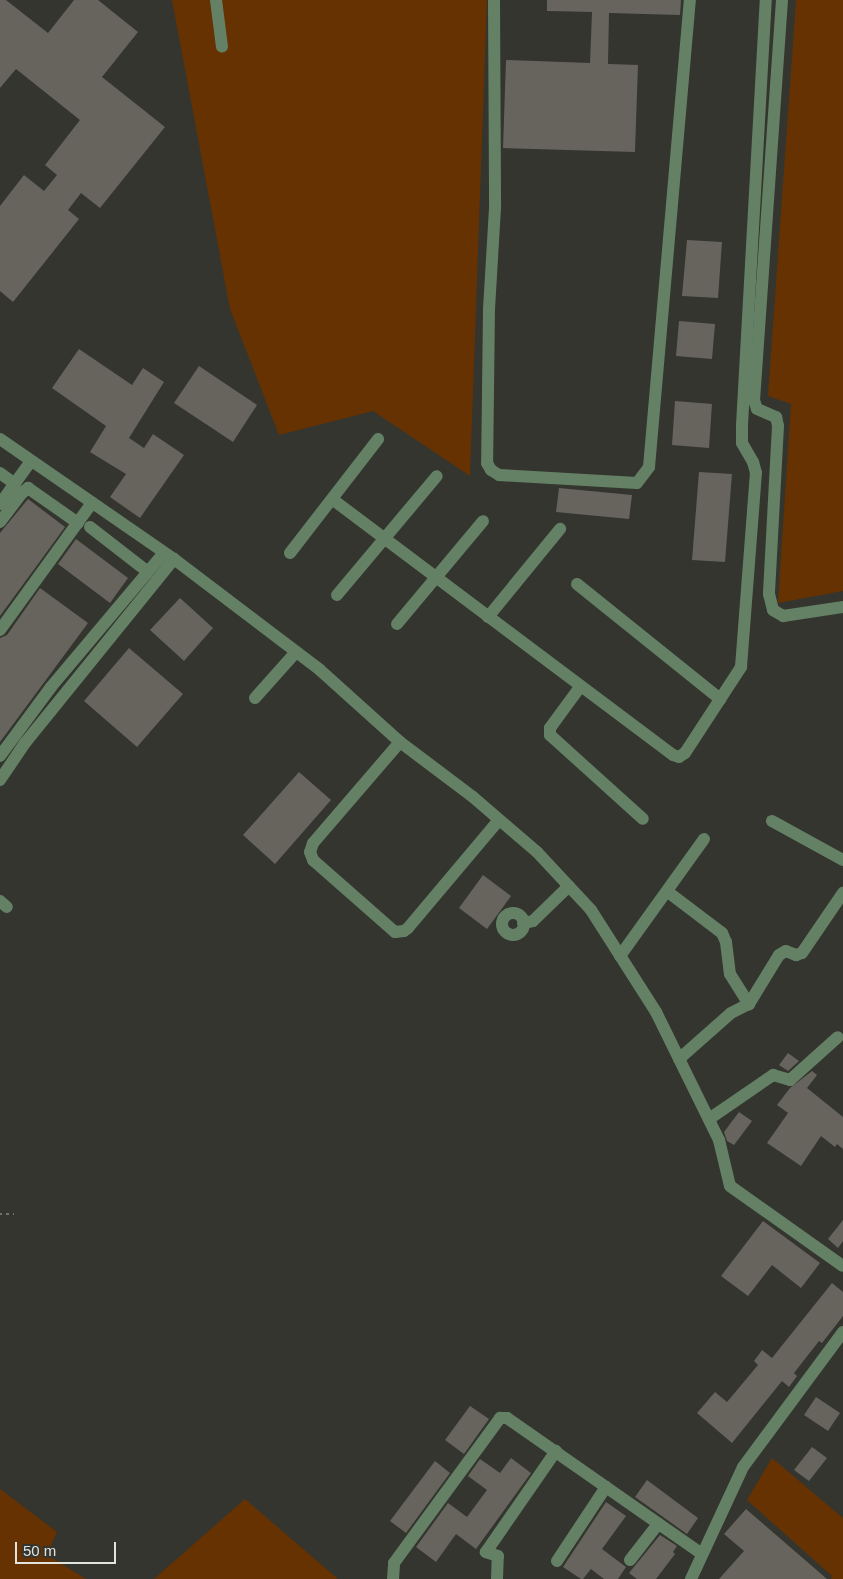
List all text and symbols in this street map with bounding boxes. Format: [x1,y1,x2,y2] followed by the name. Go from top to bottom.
[18,1532,119,1564] scale bar
[23,1542,56,1559] text: 50 m

